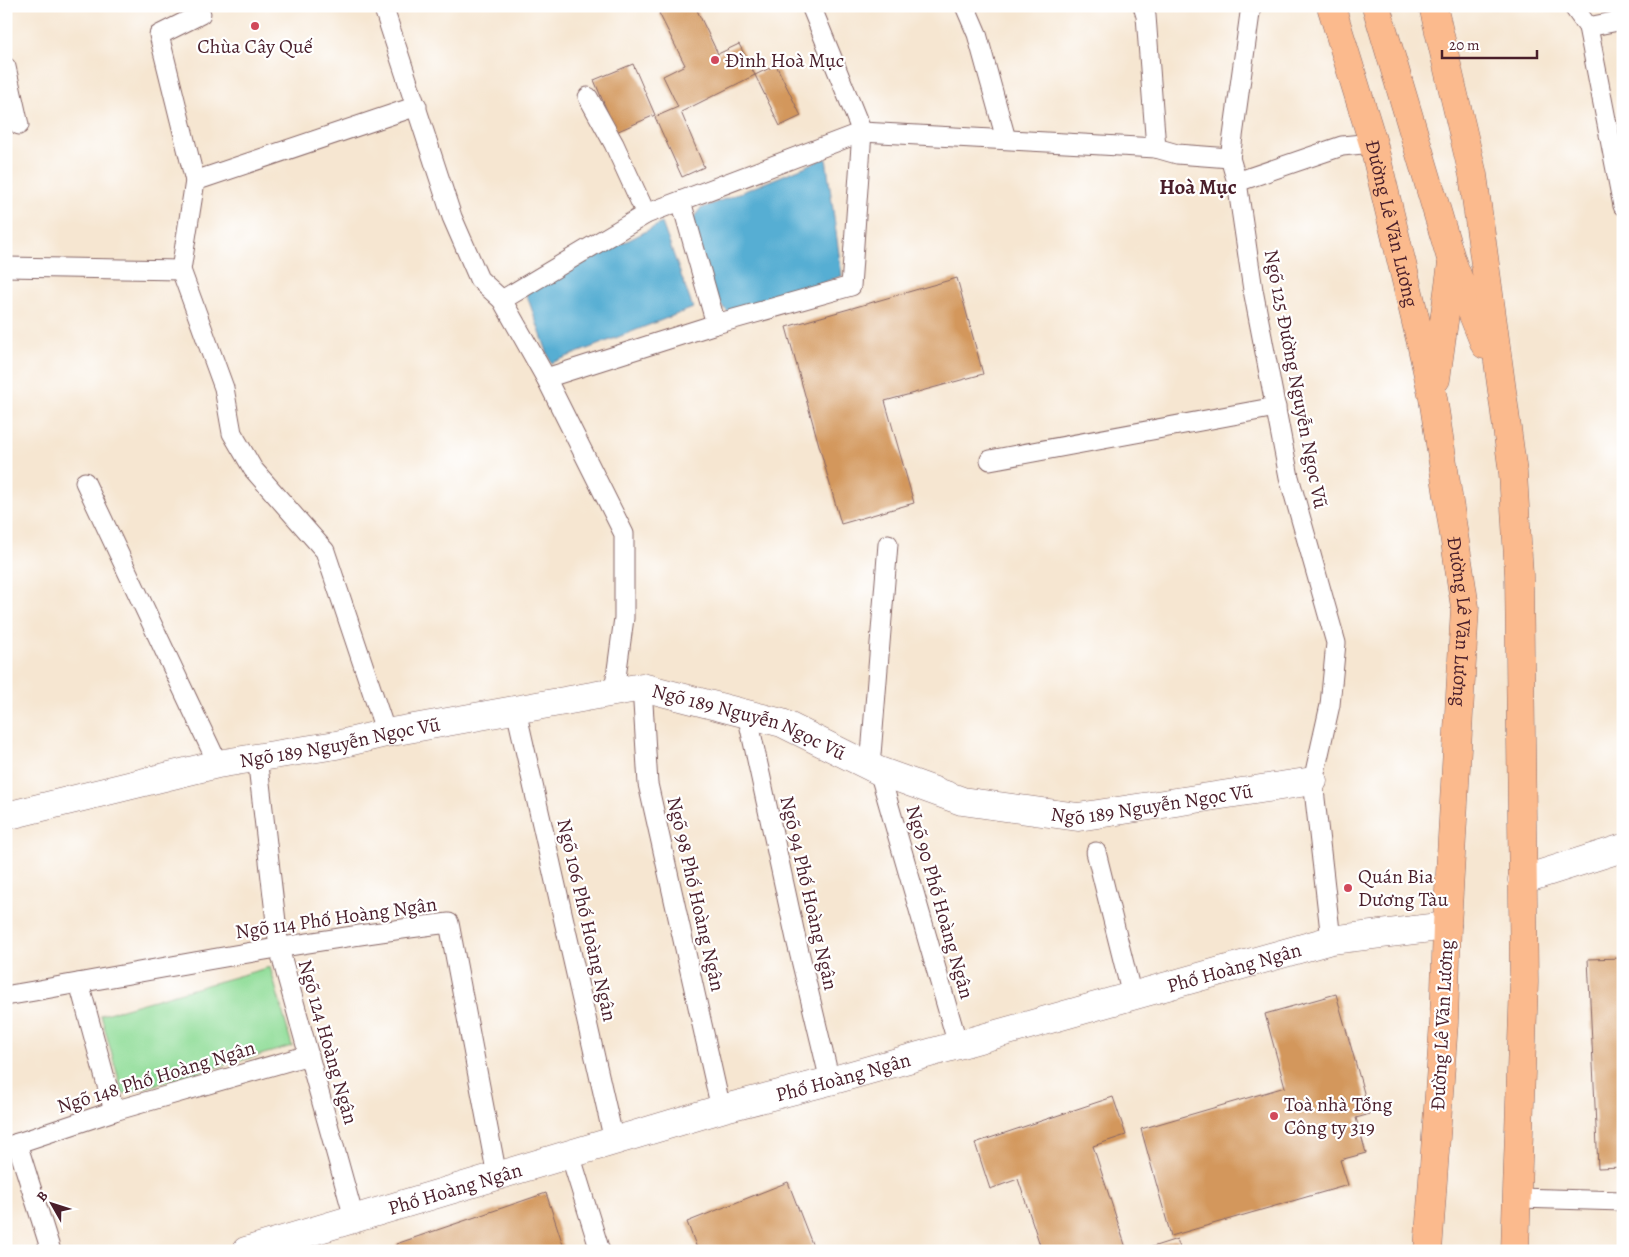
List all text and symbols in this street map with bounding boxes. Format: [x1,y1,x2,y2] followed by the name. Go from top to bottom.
[249,20,261,32] marker: Chùa Cây Quế
[1442,28,1536,60] scale bar
[197,33,313,60] place label: Chùa Cây Quế
[1449,35,1480,55] text: 20 m
[725,47,844,74] place label: Đình Hoà Mục
[709,54,721,66] marker: Đình Hoà Mục
[1359,137,1425,310] street label: Đường Lê Văn Lương
[1159,173,1237,201] district label: Hoà Mục
[1258,247,1334,511] street label: Ngõ 125 Đường Nguyễn Ngọc Vũ
[1441,535,1479,707] street label: Đường Lê Văn Lương
[649,677,851,766] street label: Ngõ 189 Nguyễn Ngọc Vũ
[238,710,442,774] street label: Ngõ 189 Nguyễn Ngọc Vũ
[1049,777,1255,831] street label: Ngõ 189 Nguyễn Ngọc Vũ
[774,793,844,993] street label: Ngõ 94 Phố Hoàng Ngân
[660,794,732,994] street label: Ngõ 98 Phố Hoàng Ngân
[899,802,981,1002] street label: Ngõ 90 Phố Hoàng Ngân
[551,816,623,1024] street label: Ngõ 106 Phố Hoàng Ngân
[1358,863,1449,913] place label: Quán Bia Dương Tàu
[1342,882,1354,894] marker: Quán Bia Dương Tàu
[234,890,439,946] street label: Ngõ 114 Phố Hoàng Ngân
[1164,936,1304,999] street label: Phố Hoàng Ngân
[1424,939,1460,1111] street label: Đường Lê Văn Lương
[292,956,364,1128] street label: Ngõ 124 Hoàng Ngân
[54,1034,258,1120] street label: Ngõ 148 Phố Hoàng Ngân
[773,1046,914,1108] street label: Phố Hoàng Ngân
[1284,1091,1393,1141] place label: Toà nhà Tổng Công ty 319
[1268,1110,1280,1122] marker: Toà nhà Tổng Công ty 319
[385,1156,525,1221] street label: Phố Hoàng Ngân
[28,1180,78,1230] north arrow
[32,1187,53,1206] text: B

